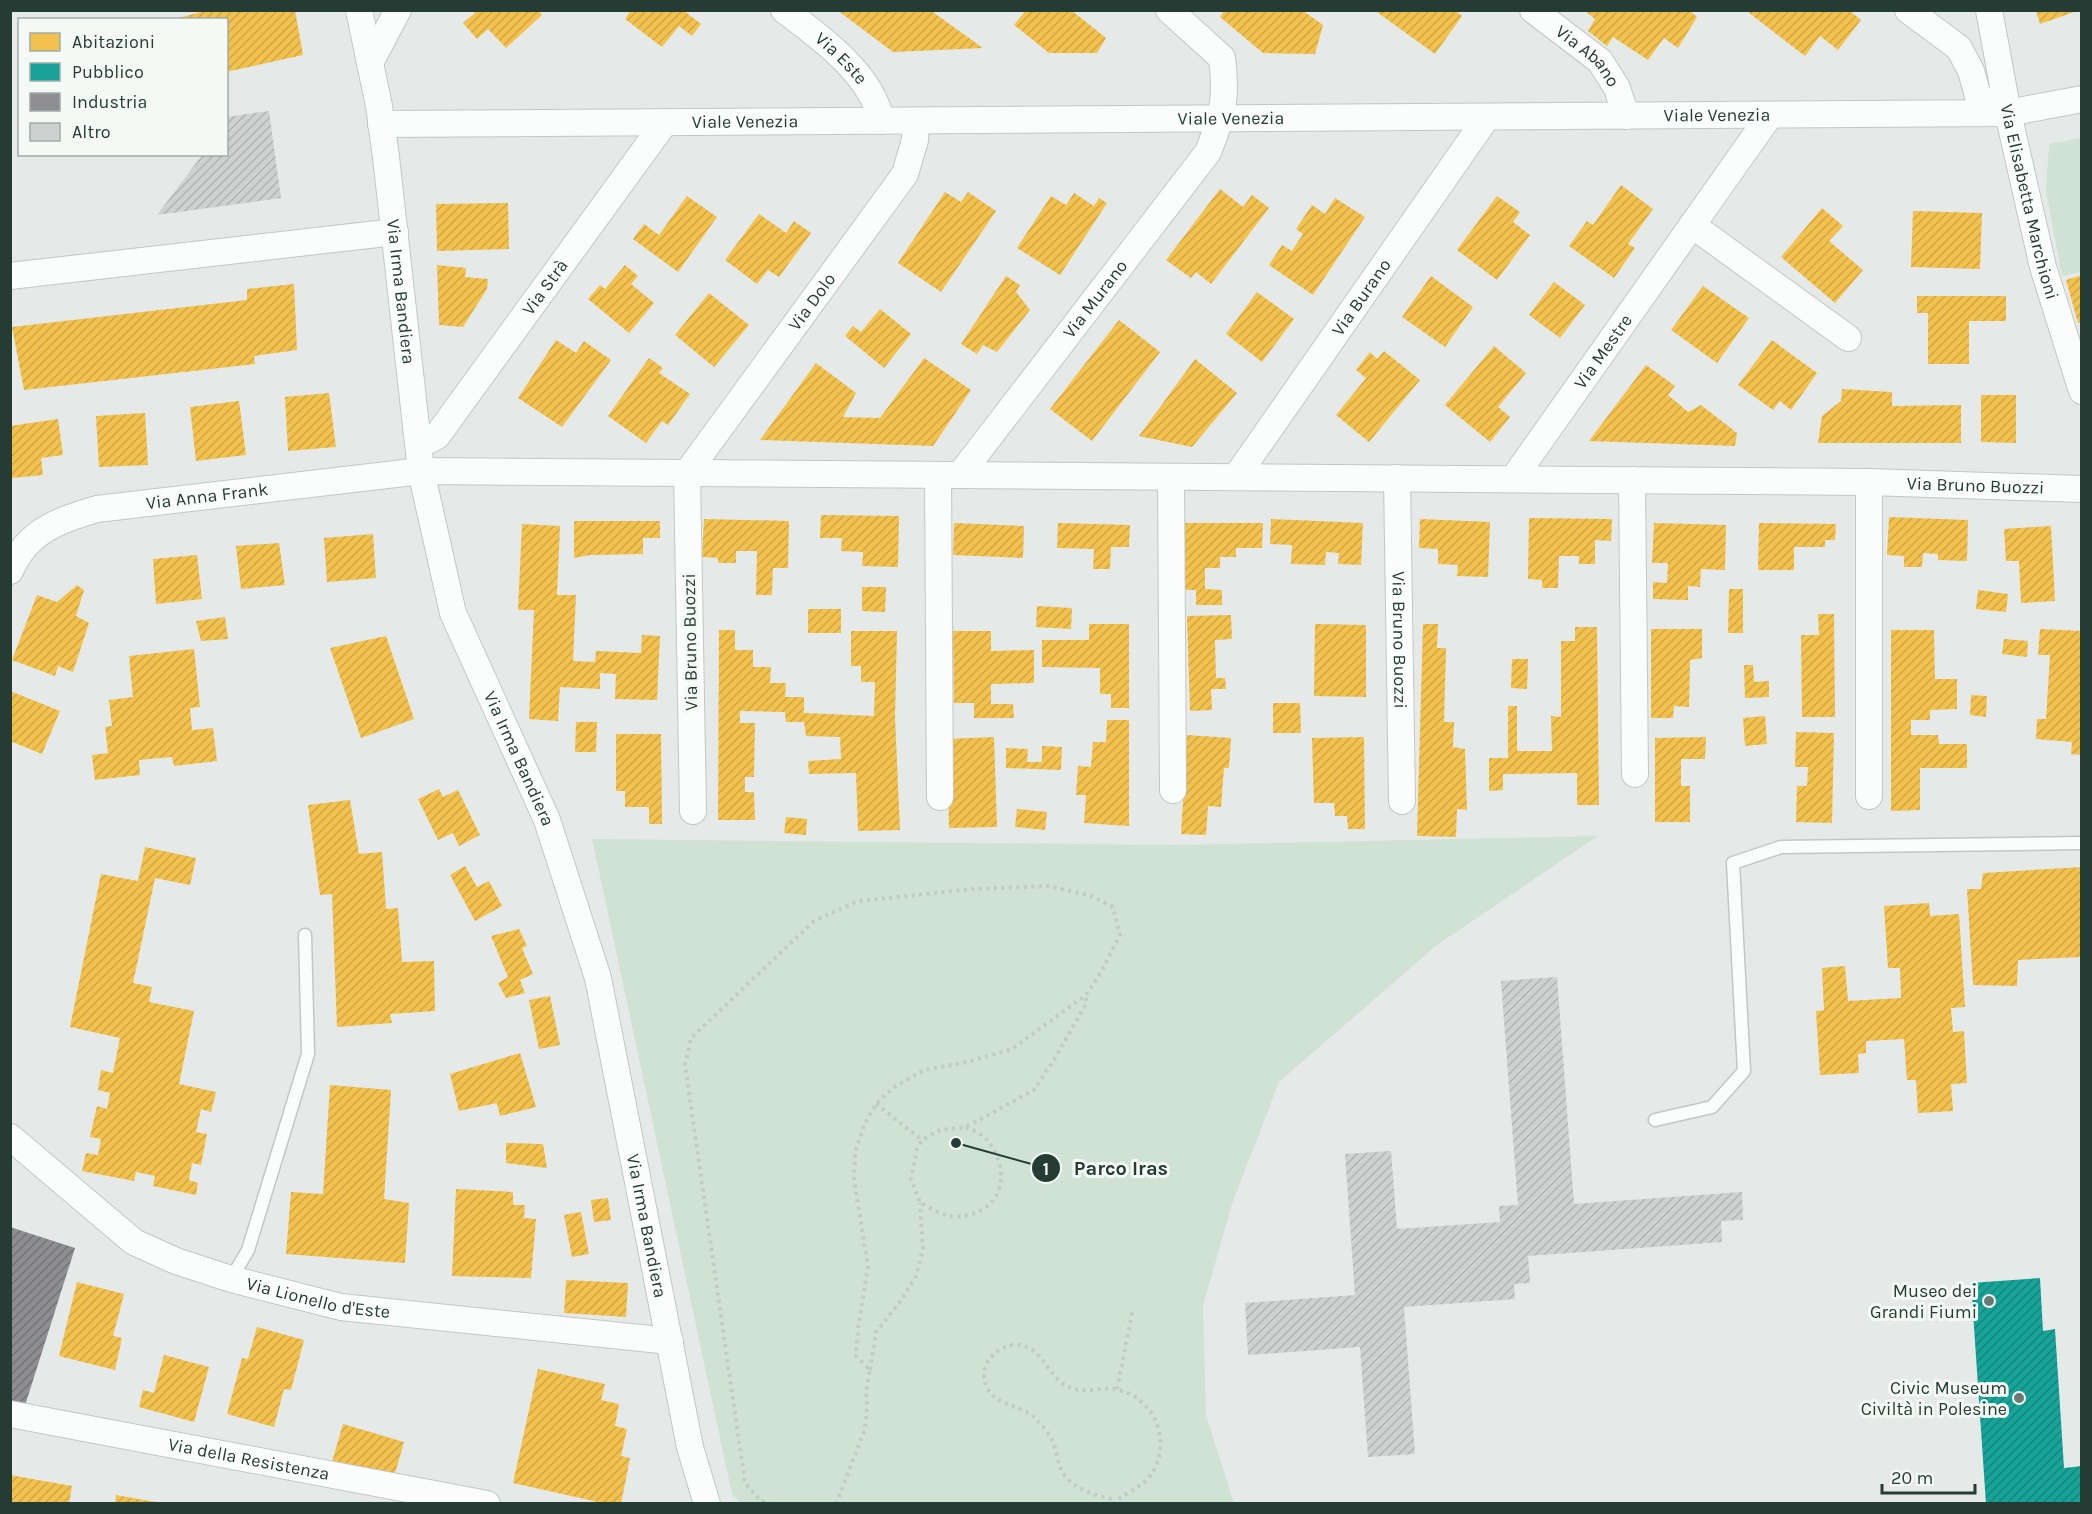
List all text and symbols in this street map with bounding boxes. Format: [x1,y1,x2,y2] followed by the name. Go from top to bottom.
[18,18,228,156] legend
[1551,20,1624,91] street label: Via Abano
[811,27,872,89] street label: Via Este
[72,31,155,53] text: Abitazioni
[72,61,144,83] text: Pubblico
[72,91,147,113] text: Industria
[1996,102,2064,302] street label: Via Elisabetta Marchioni
[1663,104,1770,126] street label: Viale Venezia
[1178,107,1284,130] street label: Viale Venezia
[692,110,798,133] street label: Viale Venezia
[72,121,111,143] text: Altro
[382,218,420,365] street label: Via Irma Bandiera
[517,255,573,319] street label: Via Strà
[1058,255,1132,343] street label: Via Murano
[1327,255,1396,340] street label: Via Burano
[783,268,840,335] street label: Via Dolo
[1569,310,1637,393] street label: Via Mestre
[1906,472,2045,499] street label: Via Bruno Buozzi
[145,478,269,514] street label: Via Anna Frank
[1387,571,1412,709] street label: Via Bruno Buozzi
[678,573,702,711] street label: Via Bruno Buozzi
[479,688,559,829] street label: Via Irma Bandiera
[1031,1149,1180,1187] callout: Parco Iras
[622,1152,671,1300] street label: Via Irma Bandiera
[1074,1157,1168,1180] text: Parco Iras
[1043,1158,1049,1180] text: 1
[244,1272,391,1323] street label: Via Lionello d'Este
[1870,1280,1977,1323] place label: Museo dei Grandi Fiumi
[1982,1294,1996,1308] marker: Museo dei Grandi Fiumi
[1861,1377,2007,1420] place label: Civic Museum Civiltà in Polesine
[2012,1391,2026,1405] marker: Civic Museum Civiltà in Polesine
[166,1433,331,1485] street label: Via della Resistenza
[1882,1457,1975,1495] scale bar
[1891,1467,1933,1489] text: 20 m

